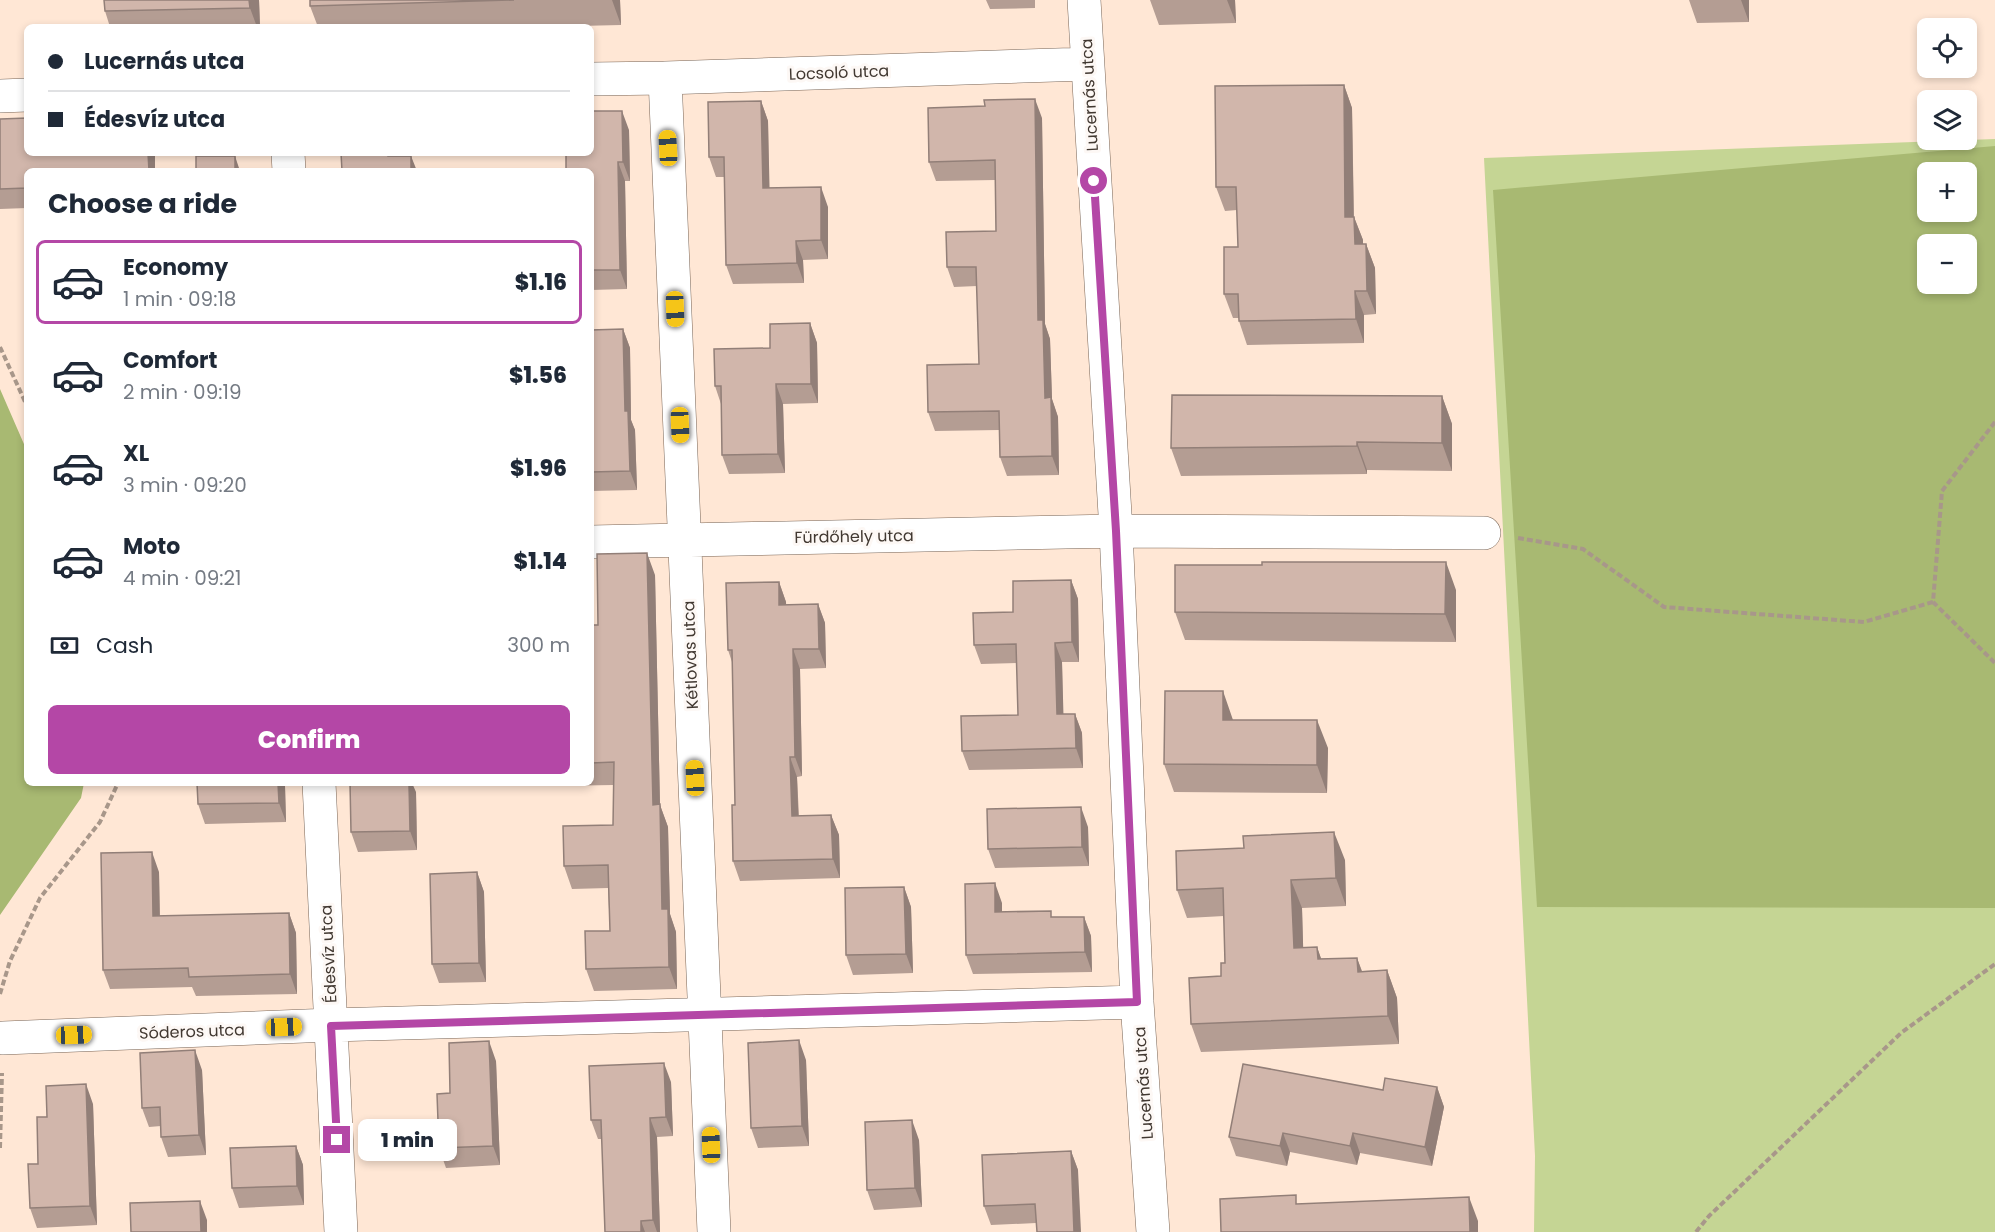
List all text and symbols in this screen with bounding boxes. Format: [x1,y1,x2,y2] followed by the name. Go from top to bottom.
[1917,18,1977,294] map controls
[1917,18,1977,78] button: locate
[1075,38,1104,152] street label: Lucernás utca
[84,46,244,77] text: Lucernás utca
[788,59,890,86] street label: Locsoló utca
[1917,90,1977,150] button: layers
[84,104,225,135] text: Édesvíz utca
[658,130,678,166] car
[1917,162,1977,222] button: +
[1080,167,1107,194] route start
[48,185,237,222] text: Choose a ride
[1917,234,1977,294] button: −
[123,252,228,283] text: Economy
[51,255,105,309] icon: car
[515,267,567,298] text: $1.16
[123,285,236,313] text: 1 min · 09:18
[665,291,685,327] car
[123,345,217,376] text: Comfort
[51,348,105,402] icon: car
[509,360,567,391] text: $1.56
[123,378,242,406] text: 2 min · 09:19
[670,407,690,443] car
[123,438,149,469] text: XL
[51,441,105,495] icon: car
[510,453,567,484] text: $1.96
[123,471,247,499] text: 3 min · 09:20
[794,524,914,549] street label: Fürdőhely utca
[123,531,180,562] text: Moto
[51,534,105,588] icon: car
[514,546,567,577] text: $1.14
[123,564,241,592] text: 4 min · 09:21
[677,600,704,710] street label: Kétlovas utca
[48,629,81,662] icon: cash
[96,630,153,661] text: Cash
[507,631,570,659] text: 300 m
[48,705,570,774] button: Confirm
[685,760,705,796] car
[314,904,343,1004] street label: Édesvíz utca
[266,1017,302,1037] car
[139,1018,245,1045] street label: Sóderos utca
[56,1025,92,1045] car
[1128,1026,1159,1140] street label: Lucernás utca
[358,1119,457,1161] callout: 1 min
[323,1126,350,1153] route end
[381,1126,434,1154] text: 1 min
[701,1127,721,1163] car

